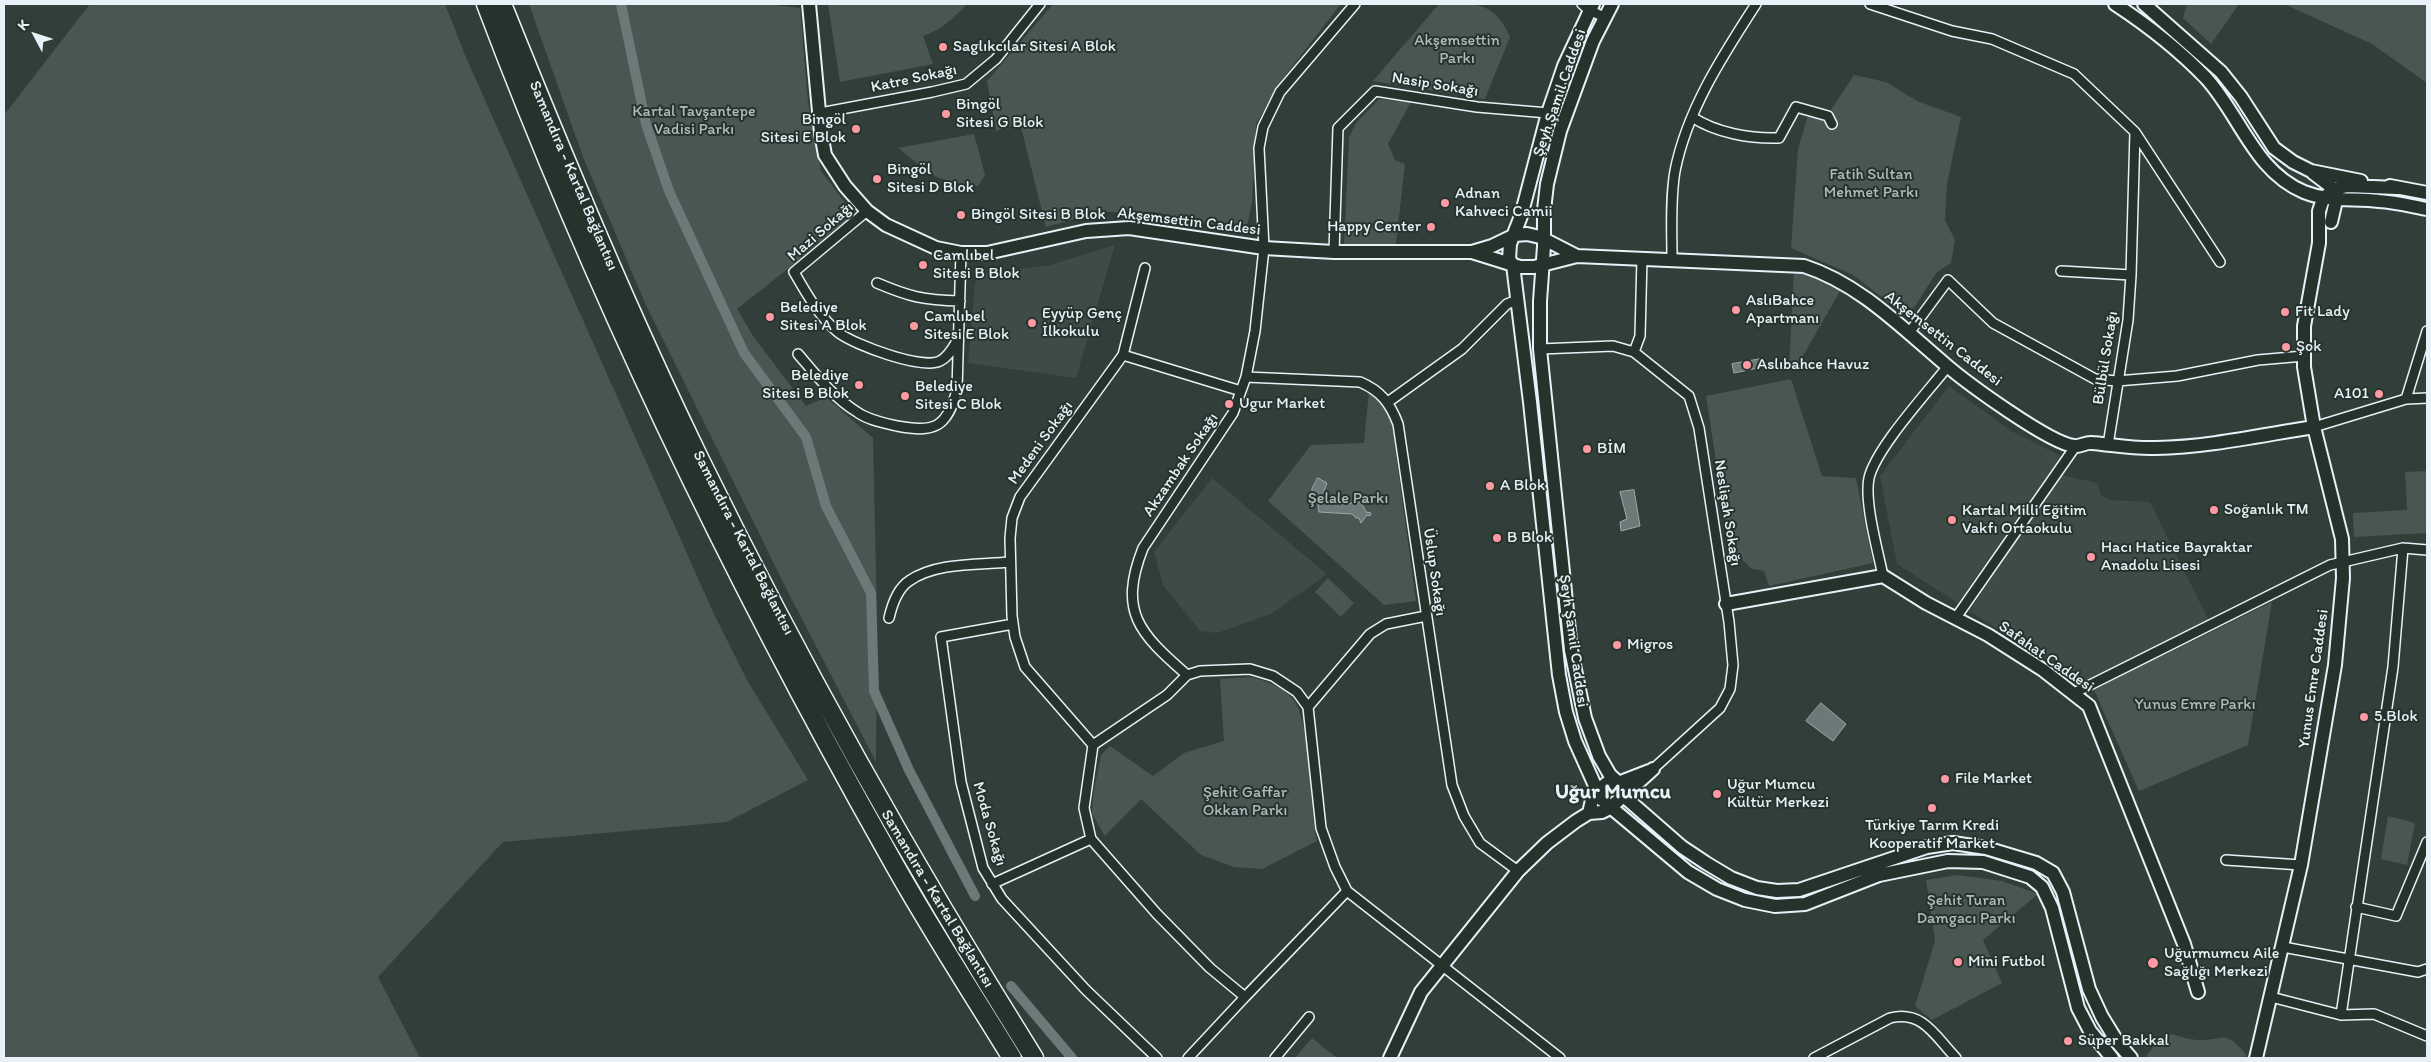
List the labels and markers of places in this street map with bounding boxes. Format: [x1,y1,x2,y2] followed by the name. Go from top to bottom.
[953,37,1116,57] place label: Saglıkcılar Sitesi A Blok
[937,41,949,53] marker: Saglıkcılar Sitesi A Blok
[956,95,1043,133] place label: Bingöl Sitesi G Blok
[940,108,952,120] marker: Bingöl Sitesi G Blok
[761,110,846,148] place label: Bingöl Sitesi E Blok
[850,123,862,135] marker: Bingöl Sitesi E Blok
[887,160,974,198] place label: Bingöl Sitesi D Blok
[871,173,883,185] marker: Bingöl Sitesi D Blok
[1455,184,1553,222] place label: Adnan Kahveci Camii
[1439,197,1451,209] marker: Adnan Kahveci Camii
[971,205,1106,225] place label: Bingöl Sitesi B Blok
[955,209,967,221] marker: Bingöl Sitesi B Blok
[1327,217,1421,237] place label: Happy Center
[1425,221,1437,233] marker: Happy Center
[933,246,1020,284] place label: Camlıbel Sitesi B Blok
[917,259,929,271] marker: Camlıbel Sitesi B Blok
[1746,291,1819,329] place label: AslıBahce Apartmanı
[780,298,867,336] place label: Belediye Sitesi A Blok
[2295,302,2350,322] place label: Fit Lady
[1042,304,1122,342] place label: Eyyüp Genç İlkokulu
[1730,304,1742,316] marker: AslıBahce Apartmanı
[2279,306,2291,318] marker: Fit Lady
[924,307,1009,345] place label: Camlıbel Sitesi E Blok
[764,311,776,323] marker: Belediye Sitesi A Blok
[1026,317,1038,329] marker: Eyyüp Genç İlkokulu
[908,320,920,332] marker: Camlıbel Sitesi E Blok
[2296,337,2321,357] place label: Şok
[2280,341,2292,353] marker: Şok
[1757,355,1869,375] place label: Aslıbahce Havuz
[1741,359,1753,371] marker: Aslıbahce Havuz
[762,366,849,404] place label: Belediye Sitesi B Blok
[915,377,1002,415] place label: Belediye Sitesi C Blok
[853,379,865,391] marker: Belediye Sitesi B Blok
[2334,384,2369,404] place label: A101
[2373,388,2385,400] marker: A101
[899,390,911,402] marker: Belediye Sitesi C Blok
[1239,394,1325,414] place label: Ugur Market
[1223,398,1235,410] marker: Ugur Market
[1597,439,1626,459] place label: BİM
[1581,443,1593,455] marker: BİM
[1500,476,1545,496] place label: A Blok
[1484,480,1496,492] marker: A Blok
[2224,500,2309,520] place label: Soğanlık TM
[1962,501,2086,539] place label: Kartal Milli Eğitim Vakfı Ortaokulu
[2208,504,2220,516] marker: Soğanlık TM
[1946,514,1958,526] marker: Kartal Milli Eğitim Vakfı Ortaokulu
[1507,528,1552,548] place label: B Blok
[1491,532,1503,544] marker: B Blok
[2101,538,2252,576] place label: Hacı Hatice Bayraktar Anadolu Lisesi
[2085,551,2097,563] marker: Hacı Hatice Bayraktar Anadolu Lisesi
[1627,635,1673,655] place label: Migros
[1611,639,1623,651] marker: Migros
[2374,707,2418,727] place label: 5.Blok
[2358,711,2370,723] marker: 5.Blok
[1955,769,2032,789] place label: File Market
[1939,773,1951,785] marker: File Market
[1727,775,1829,813] place label: Uğur Mumcu Kültür Merkezi
[1711,788,1723,800] marker: Uğur Mumcu Kültür Merkezi
[1926,802,1938,814] marker: Türkiye Tarım Kredi Kooperatif Market
[1865,816,1999,854] place label: Türkiye Tarım Kredi Kooperatif Market
[2164,944,2279,982] place label: Uğurmumcu Aile Sağlığı Merkezi
[1968,952,2045,972] place label: Mini Futbol
[1952,956,1964,968] marker: Mini Futbol
[2146,956,2160,970] marker: Uğurmumcu Aile Sağlığı Merkezi
[2078,1031,2169,1051] place label: Süper Bakkal
[2062,1035,2074,1047] marker: Süper Bakkal

